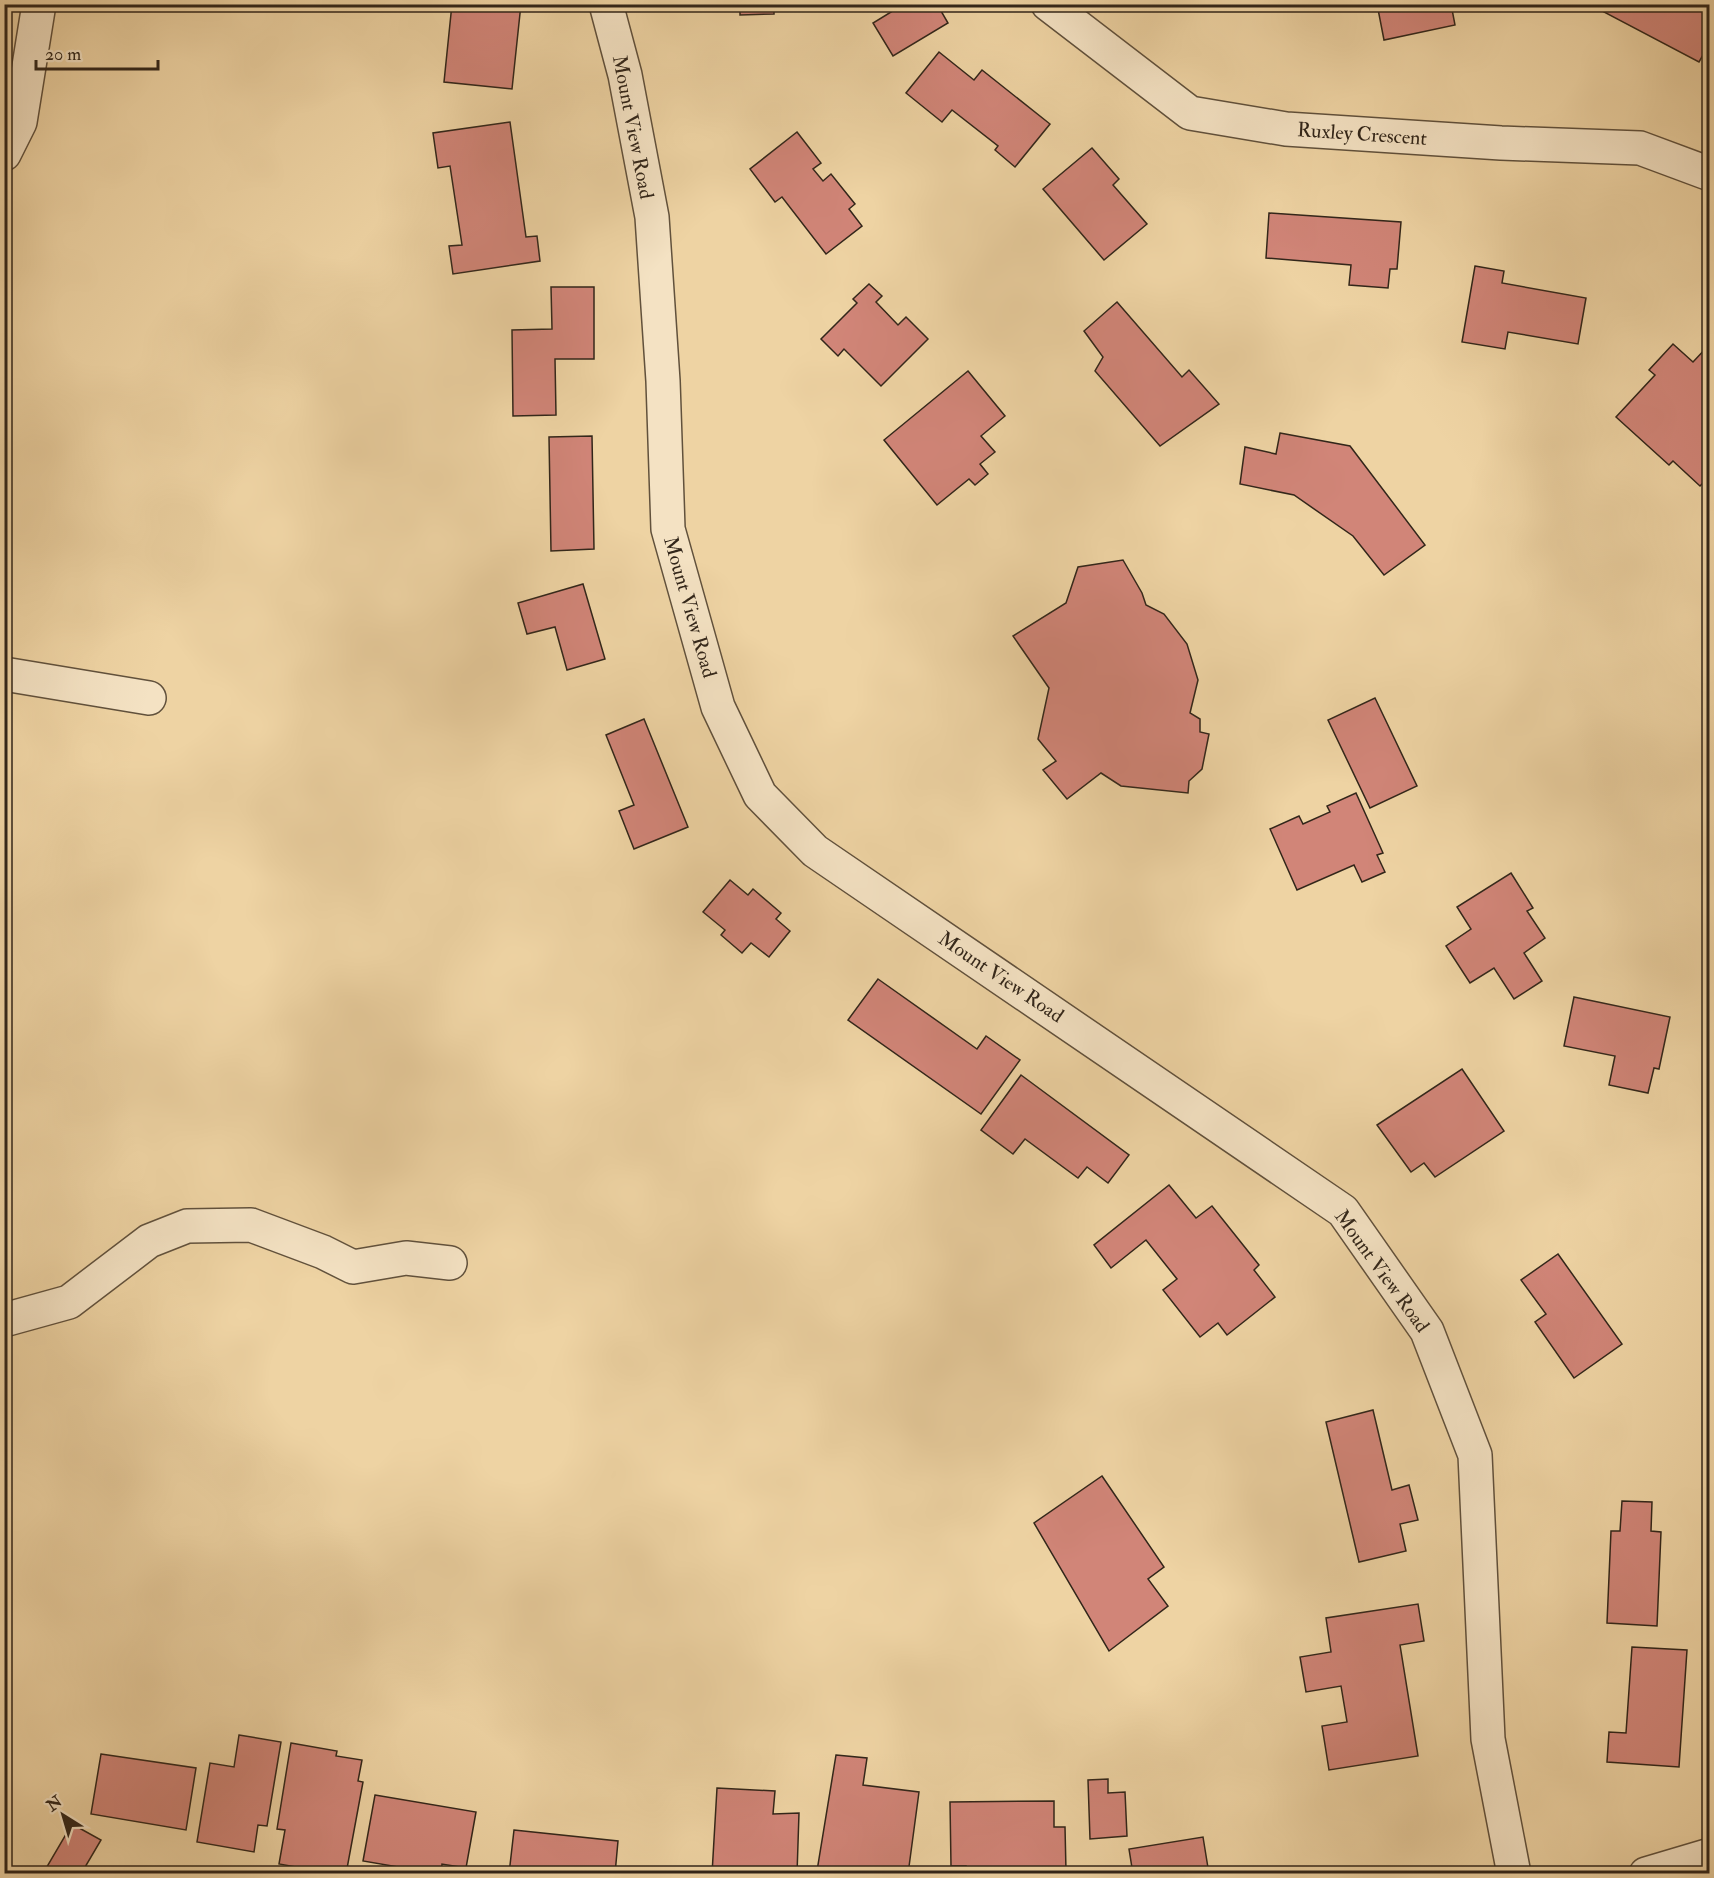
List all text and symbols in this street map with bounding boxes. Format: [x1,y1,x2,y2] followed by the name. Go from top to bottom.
[36,33,158,71] scale bar
[45,43,81,66] text: 20 m
[607,53,659,201] street label: Mount View Road
[1296,117,1428,151] street label: Ruxley Crescent
[658,533,722,681] street label: Mount View Road
[934,926,1069,1028] street label: Mount View Road
[1329,1205,1435,1337] street label: Mount View Road
[33,1785,93,1845] north arrow
[42,1791,67,1817] text: N

